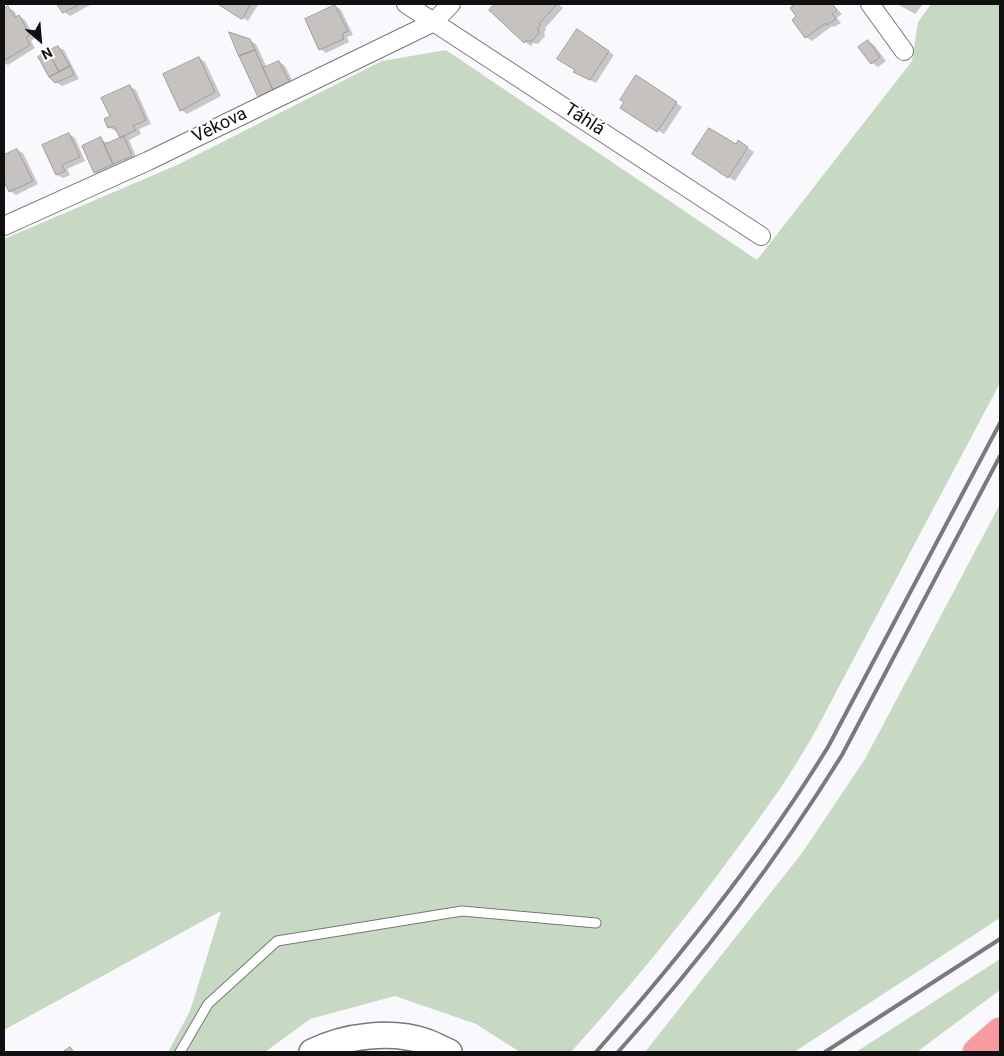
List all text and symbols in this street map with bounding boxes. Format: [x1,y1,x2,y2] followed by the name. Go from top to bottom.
[15,15,65,65] north arrow
[39,44,55,63] text: N
[560,99,608,141] street label: Táhlá
[189,104,251,148] street label: Věkova

